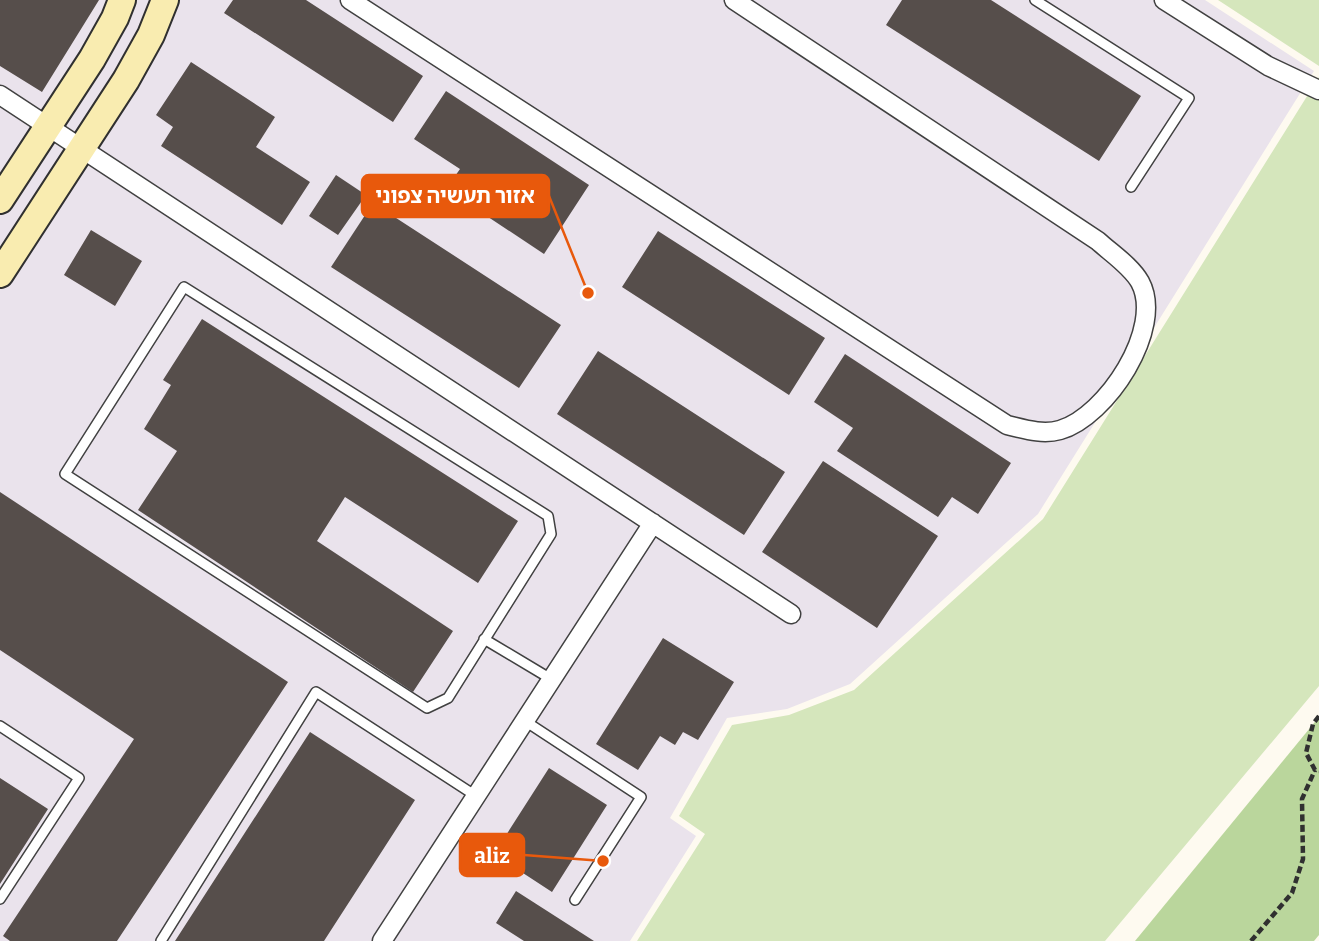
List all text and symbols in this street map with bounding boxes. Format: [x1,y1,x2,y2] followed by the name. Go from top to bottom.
[362,175,549,217] callout: אזור תעשיה צפוני
[375,183,535,209] text: אזור תעשיה צפוני
[460,834,524,876] callout: aliz
[474,843,510,869] text: aliz

